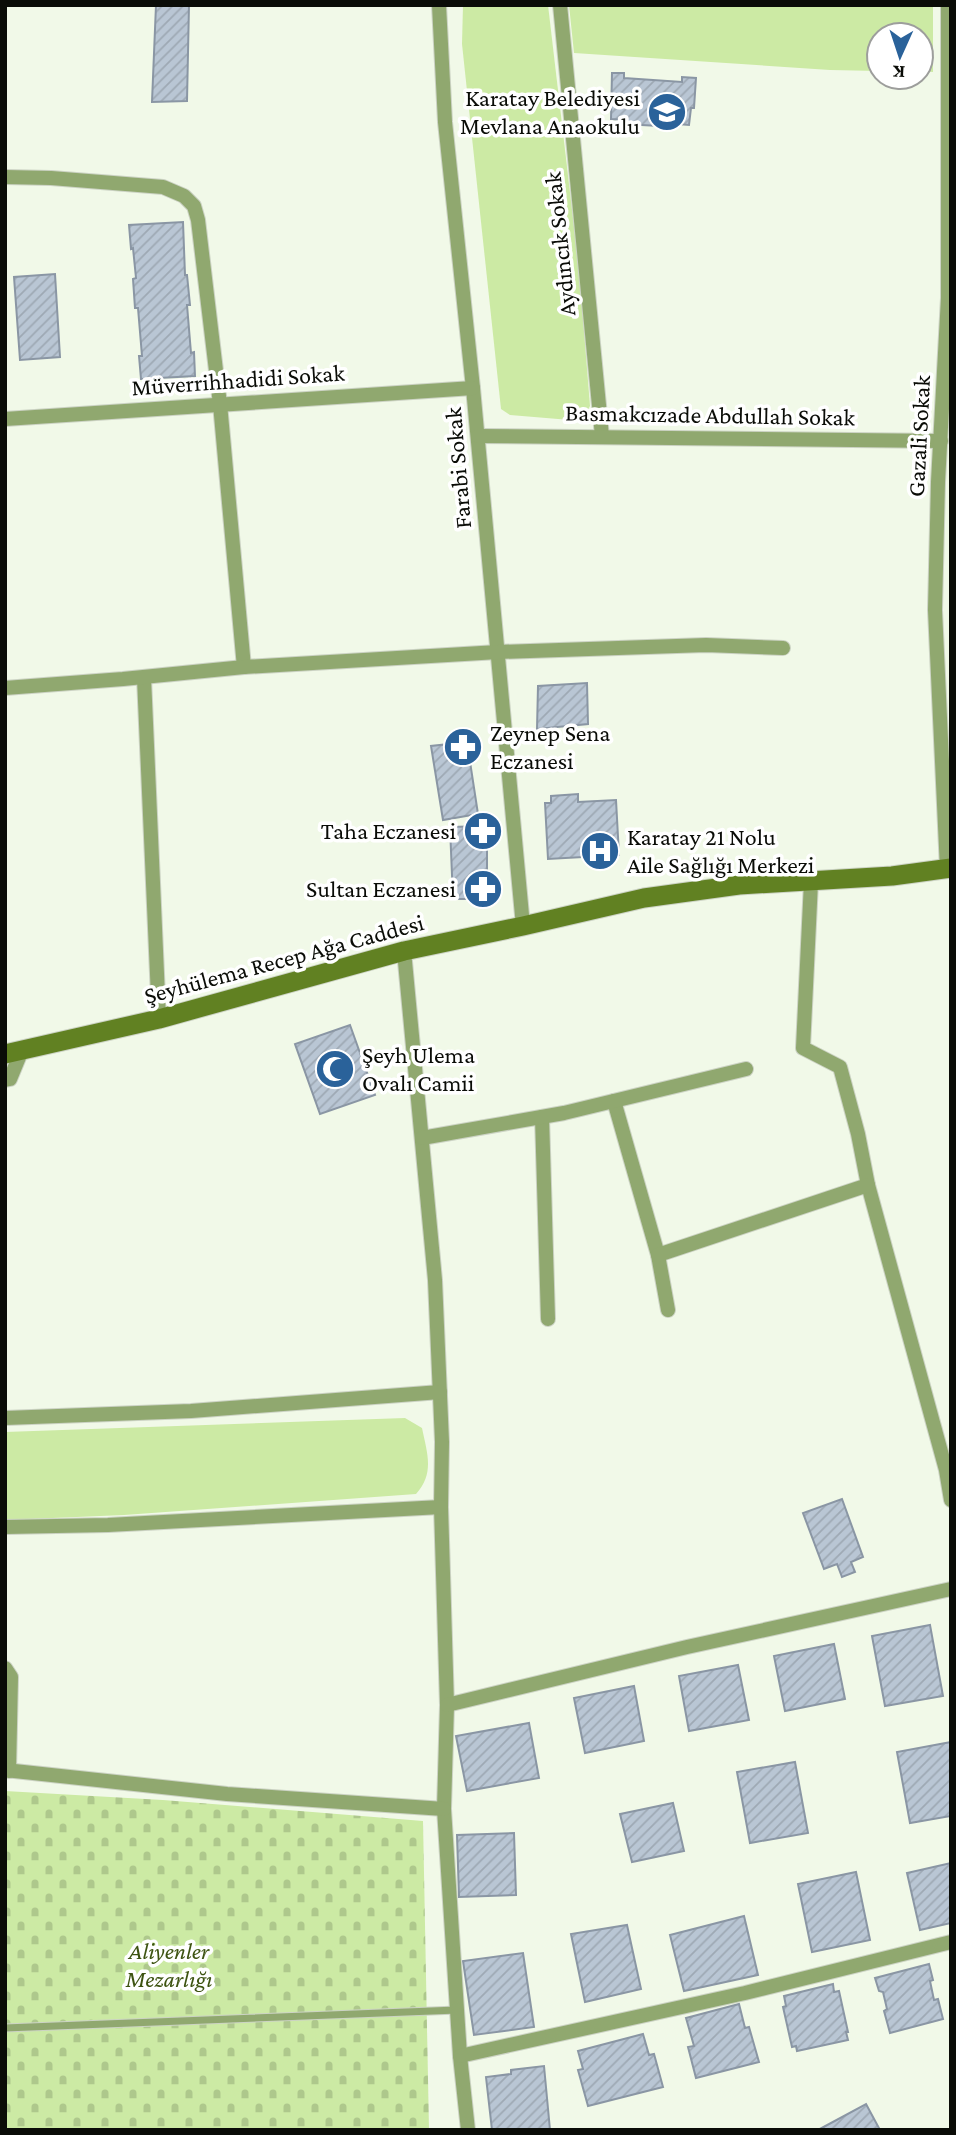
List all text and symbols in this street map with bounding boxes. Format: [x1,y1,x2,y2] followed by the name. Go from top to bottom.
[865,21,935,91] north arrow
[892,62,906,83] text: K
[460,84,640,139] place label: Karatay Belediyesi Mevlana Anaokulu
[646,91,688,133] school or university icon: Karatay Belediyesi Mevlana Anaokulu
[538,170,581,318] street label: Aydıncık Sokak
[130,359,346,400] street label: Müverrihhadidi Sokak
[902,374,935,497] street label: Gazali Sokak
[565,398,856,431] street label: Basmakcızade Abdullah Sokak
[439,406,476,530] street label: Farabi Sokak
[490,719,610,774] place label: Zeynep Sena Eczanesi
[442,726,484,768] pharmacy icon: Zeynep Sena Eczanesi
[462,810,504,852] pharmacy icon: Taha Eczanesi
[321,817,456,844] place label: Taha Eczanesi
[627,823,814,878] place label: Karatay 21 Nolu Aile Sağlığı Merkezi
[579,830,621,872] hospital icon: Karatay 21 Nolu Aile Sağlığı Merkezi
[462,868,504,910] pharmacy icon: Sultan Eczanesi
[306,875,456,902] place label: Sultan Eczanesi
[141,908,427,1009] street label: Şeyhülema Recep Ağa Caddesi
[362,1041,475,1096] place label: Şeyh Ulema Ovalı Camii
[314,1048,356,1090] mosque icon: Şeyh Ulema Ovalı Camii
[124,1937,213,1992] park label: Aliyenler Mezarlığı

